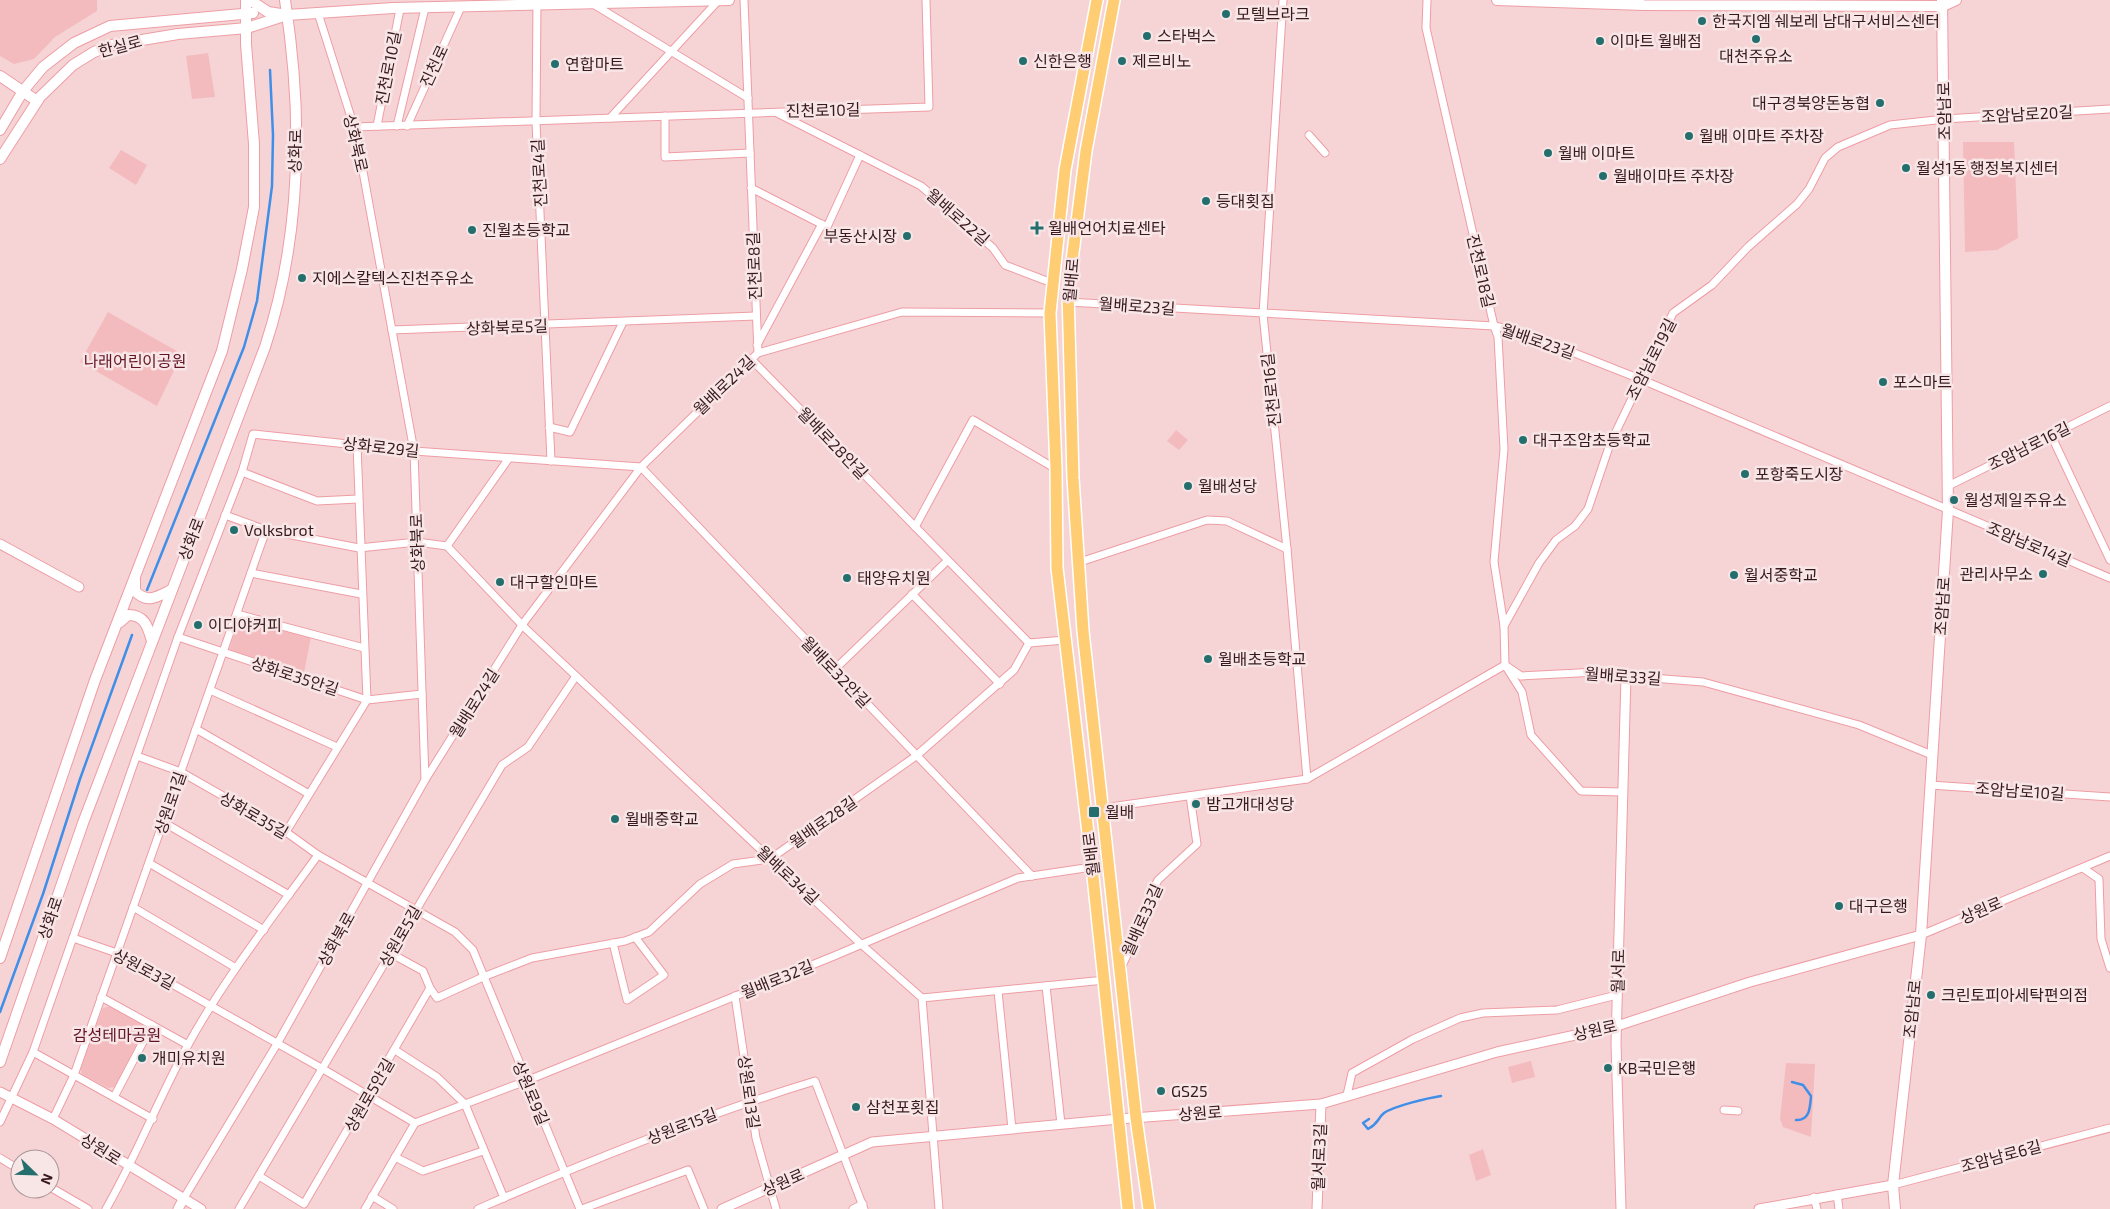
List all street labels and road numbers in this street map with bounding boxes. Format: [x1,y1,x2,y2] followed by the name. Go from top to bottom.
[371,29,404,106] street label: 진천로10길
[96,31,144,60] street label: 한실로
[416,42,452,90] street label: 진천로
[1933,81,1954,141] street label: 조암남로
[785,99,861,120] street label: 진천로10길
[1980,102,2074,125] street label: 조암남로20길
[341,112,372,174] street label: 상화북로
[285,128,304,173] street label: 상화로
[527,138,550,208] street label: 진천로4길
[923,184,994,249] street label: 월배로22길
[743,231,764,301] street label: 진천로8길
[1464,232,1499,310] street label: 진천로18길
[1059,257,1082,303] street label: 월배로
[1098,293,1176,318] street label: 월배로23길
[1622,315,1679,403] street label: 조암남로19길
[466,316,548,337] street label: 상화북로5길
[1499,319,1578,362] street label: 월배로23길
[689,351,758,418] street label: 월배로24길
[1257,352,1284,428] street label: 진천로16길
[794,403,872,482] street label: 월배로28안길
[1985,417,2073,474] street label: 조암남로16길
[342,433,420,460] street label: 상화로29길
[406,513,427,573] street label: 상화북로
[174,515,207,563] street label: 상화로
[1984,517,2074,570] street label: 조암남로14길
[1930,576,1953,636] street label: 조암남로
[798,632,875,711] street label: 월배로32안길
[249,652,341,699] street label: 상화로35안길
[1584,663,1662,688] street label: 월배로33길
[445,665,502,741] street label: 월배로24길
[150,769,189,837] street label: 상원로1길
[1975,778,2065,803] street label: 조암남로10길
[216,787,292,842] street label: 상화로35길
[785,792,860,852] street label: 월배로28길
[1078,831,1103,877] street label: 월배로
[753,841,823,908] street label: 월배로34길
[1117,881,1166,959] street label: 월배로33길
[1957,892,2005,927] street label: 상원로
[33,894,66,942] street label: 상화로
[374,902,425,970] street label: 상원로5길
[313,908,358,969] street label: 상화북로
[110,944,179,993] street label: 상원로3길
[1608,948,1627,993] street label: 월서로
[738,955,816,1002] street label: 월배로32길
[1899,978,1924,1039] street label: 조암남로
[1571,1015,1619,1044] street label: 상원로
[340,1054,397,1135] street label: 상원로5안길
[735,1054,764,1130] street label: 상원로13길
[509,1058,553,1128] street label: 상원로9길
[1177,1101,1223,1124] street label: 상원로
[644,1103,720,1148] street label: 상원로15길
[1308,1123,1329,1191] street label: 월서로3길
[78,1129,125,1168] street label: 상원로
[1958,1136,2043,1175] street label: 조암남로6길
[759,1164,807,1199] street label: 상원로

